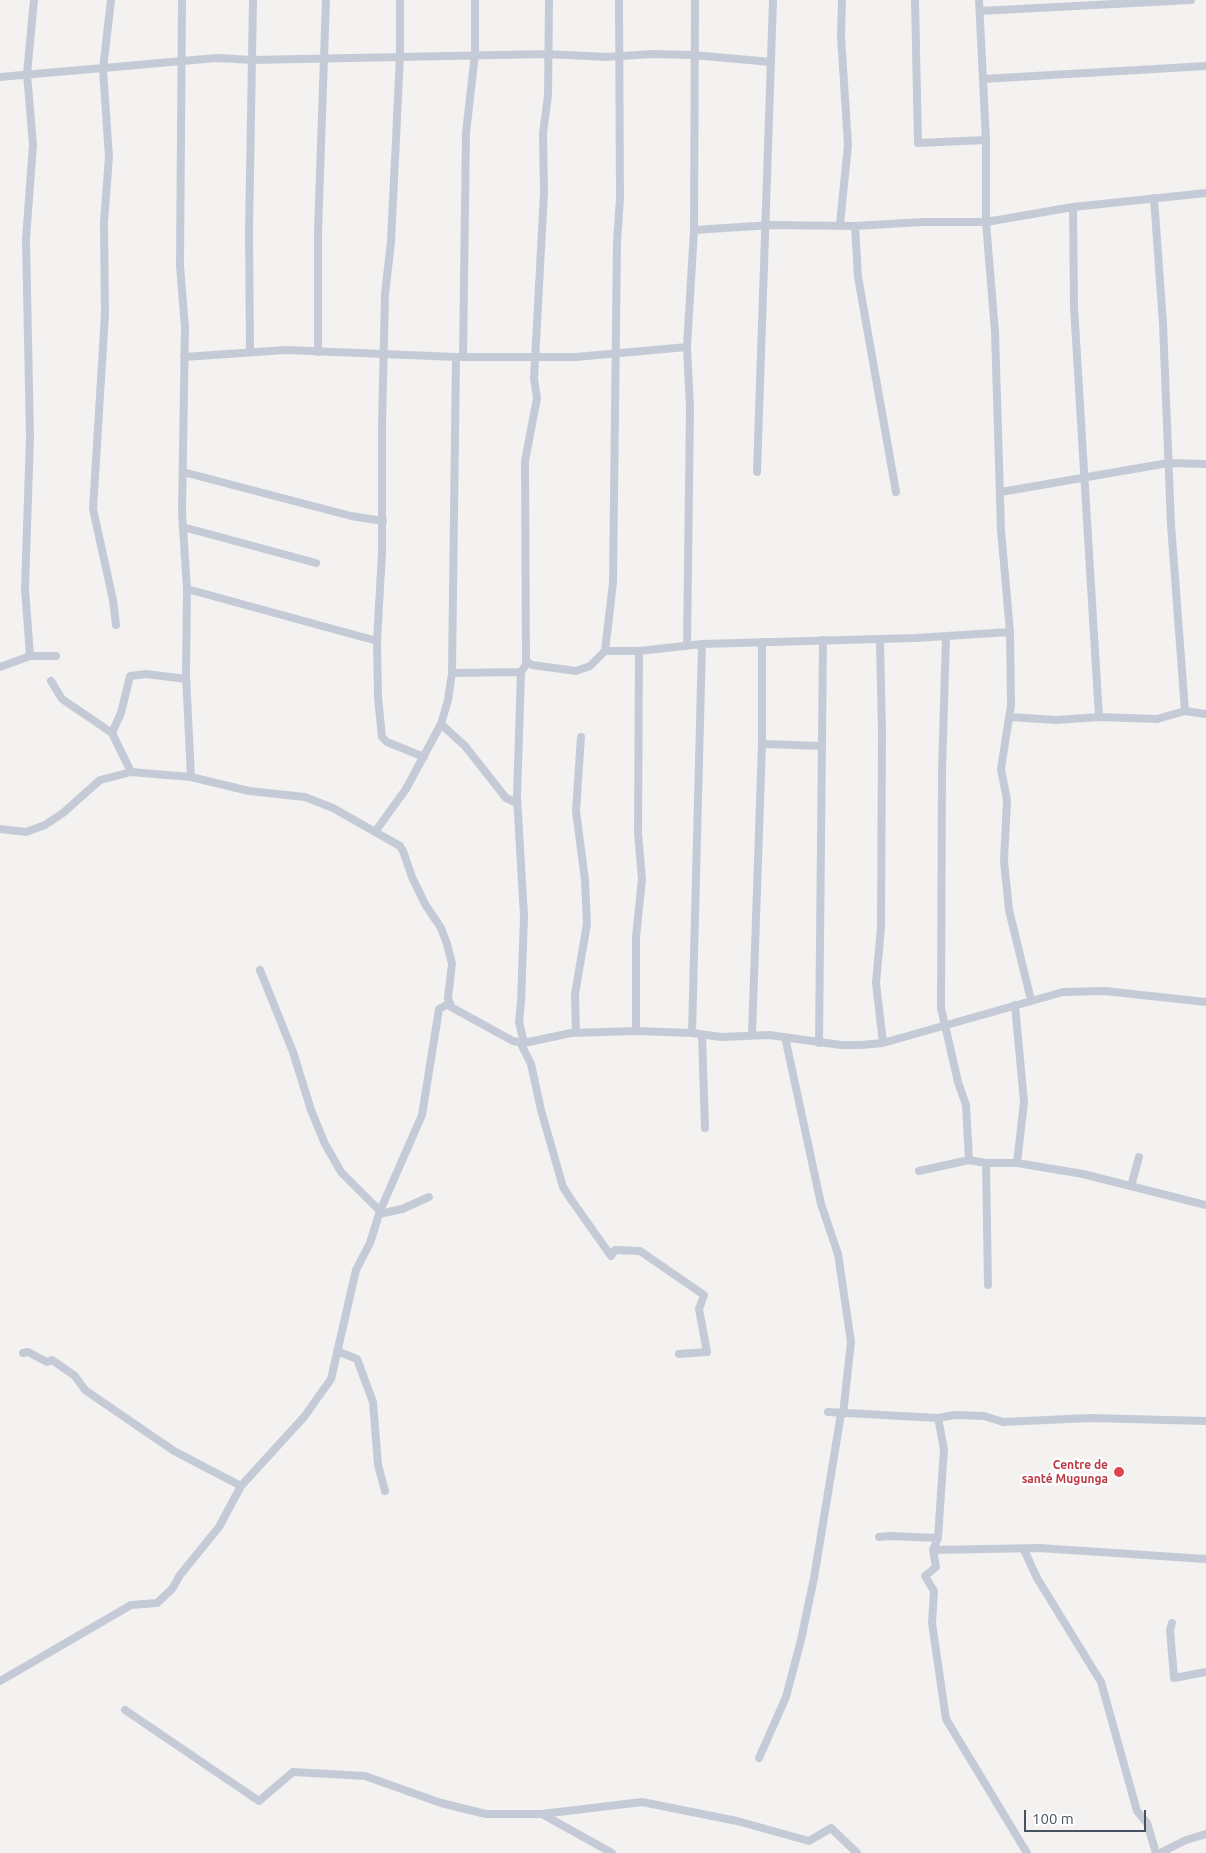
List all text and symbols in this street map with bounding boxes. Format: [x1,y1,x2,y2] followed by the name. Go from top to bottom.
[1022,1458,1108,1486] place label: Centre de santé Mugunga
[1112,1465,1126,1479] marker: Centre de santé Mugunga
[1026,1800,1148,1832] scale bar
[1032,1810,1074,1827] text: 100 m

